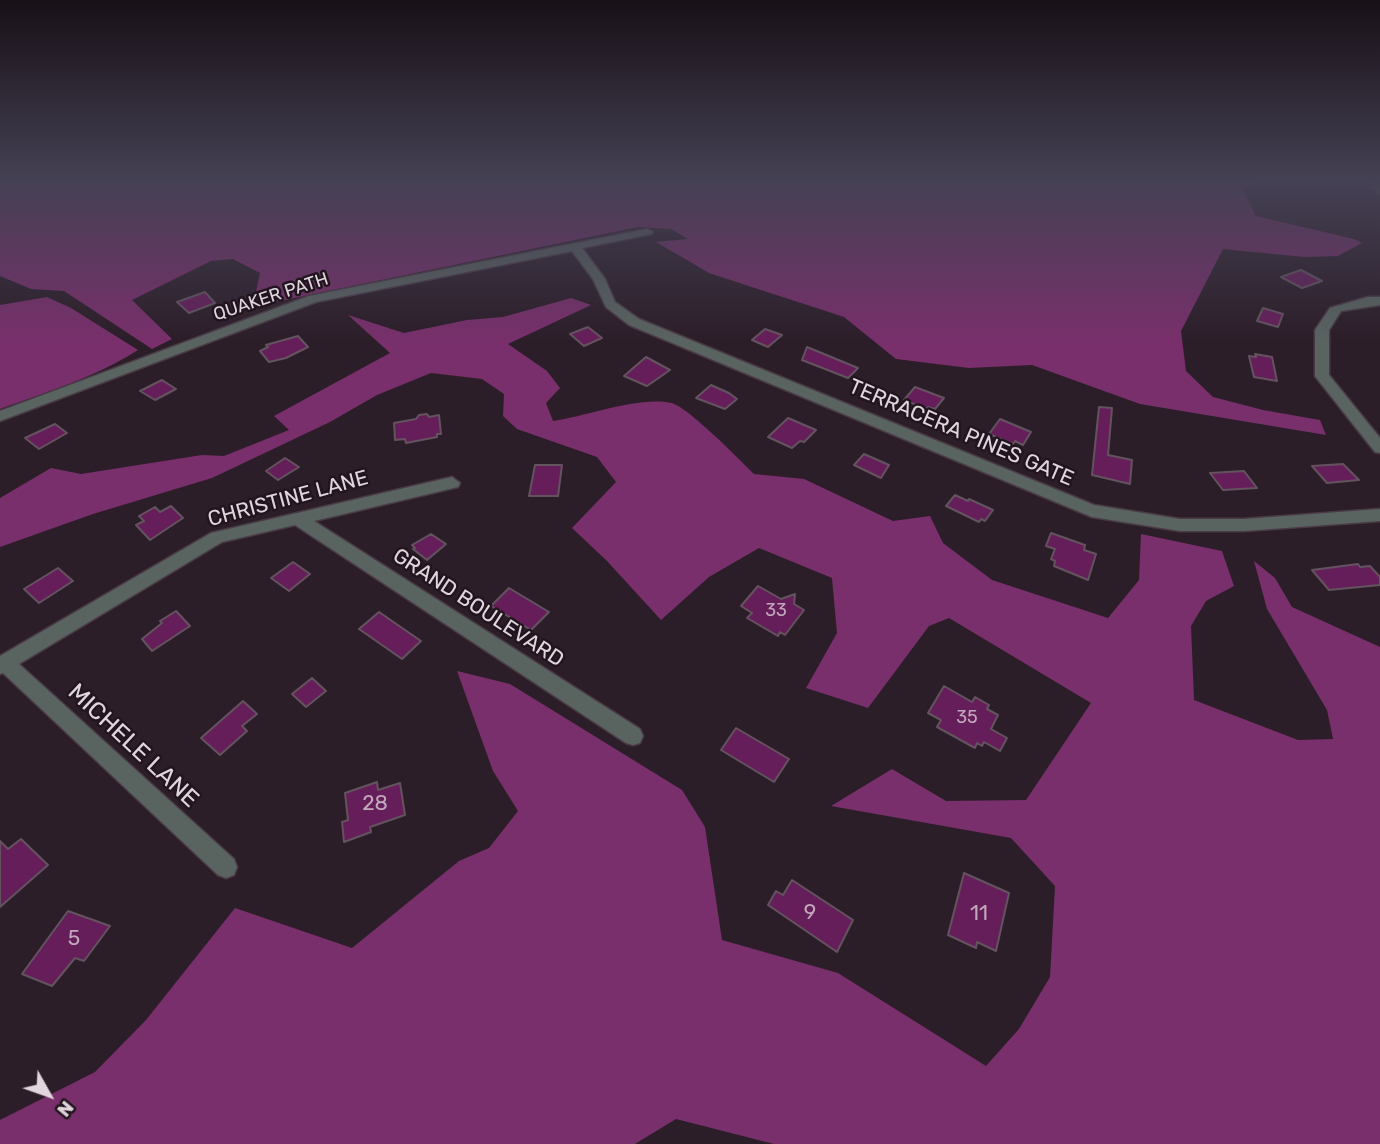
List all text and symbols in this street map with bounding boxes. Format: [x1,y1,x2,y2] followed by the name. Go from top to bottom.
[211,268,331,326] street label: QUAKER PATH
[845,374,1077,492] street label: TERRACERA PINES GATE
[205,465,371,533] street label: CHRISTINE LANE
[388,543,568,673] street label: GRAND BOULEVARD
[765,600,787,622] house number: 33
[62,678,204,814] street label: MICHELE LANE
[956,707,978,729] house number: 35
[362,791,388,817] house number: 28
[804,900,816,926] house number: 9
[970,901,988,927] house number: 11
[68,926,80,952] house number: 5
[14,1060,84,1130] north arrow
[52,1096,79,1121] text: N

